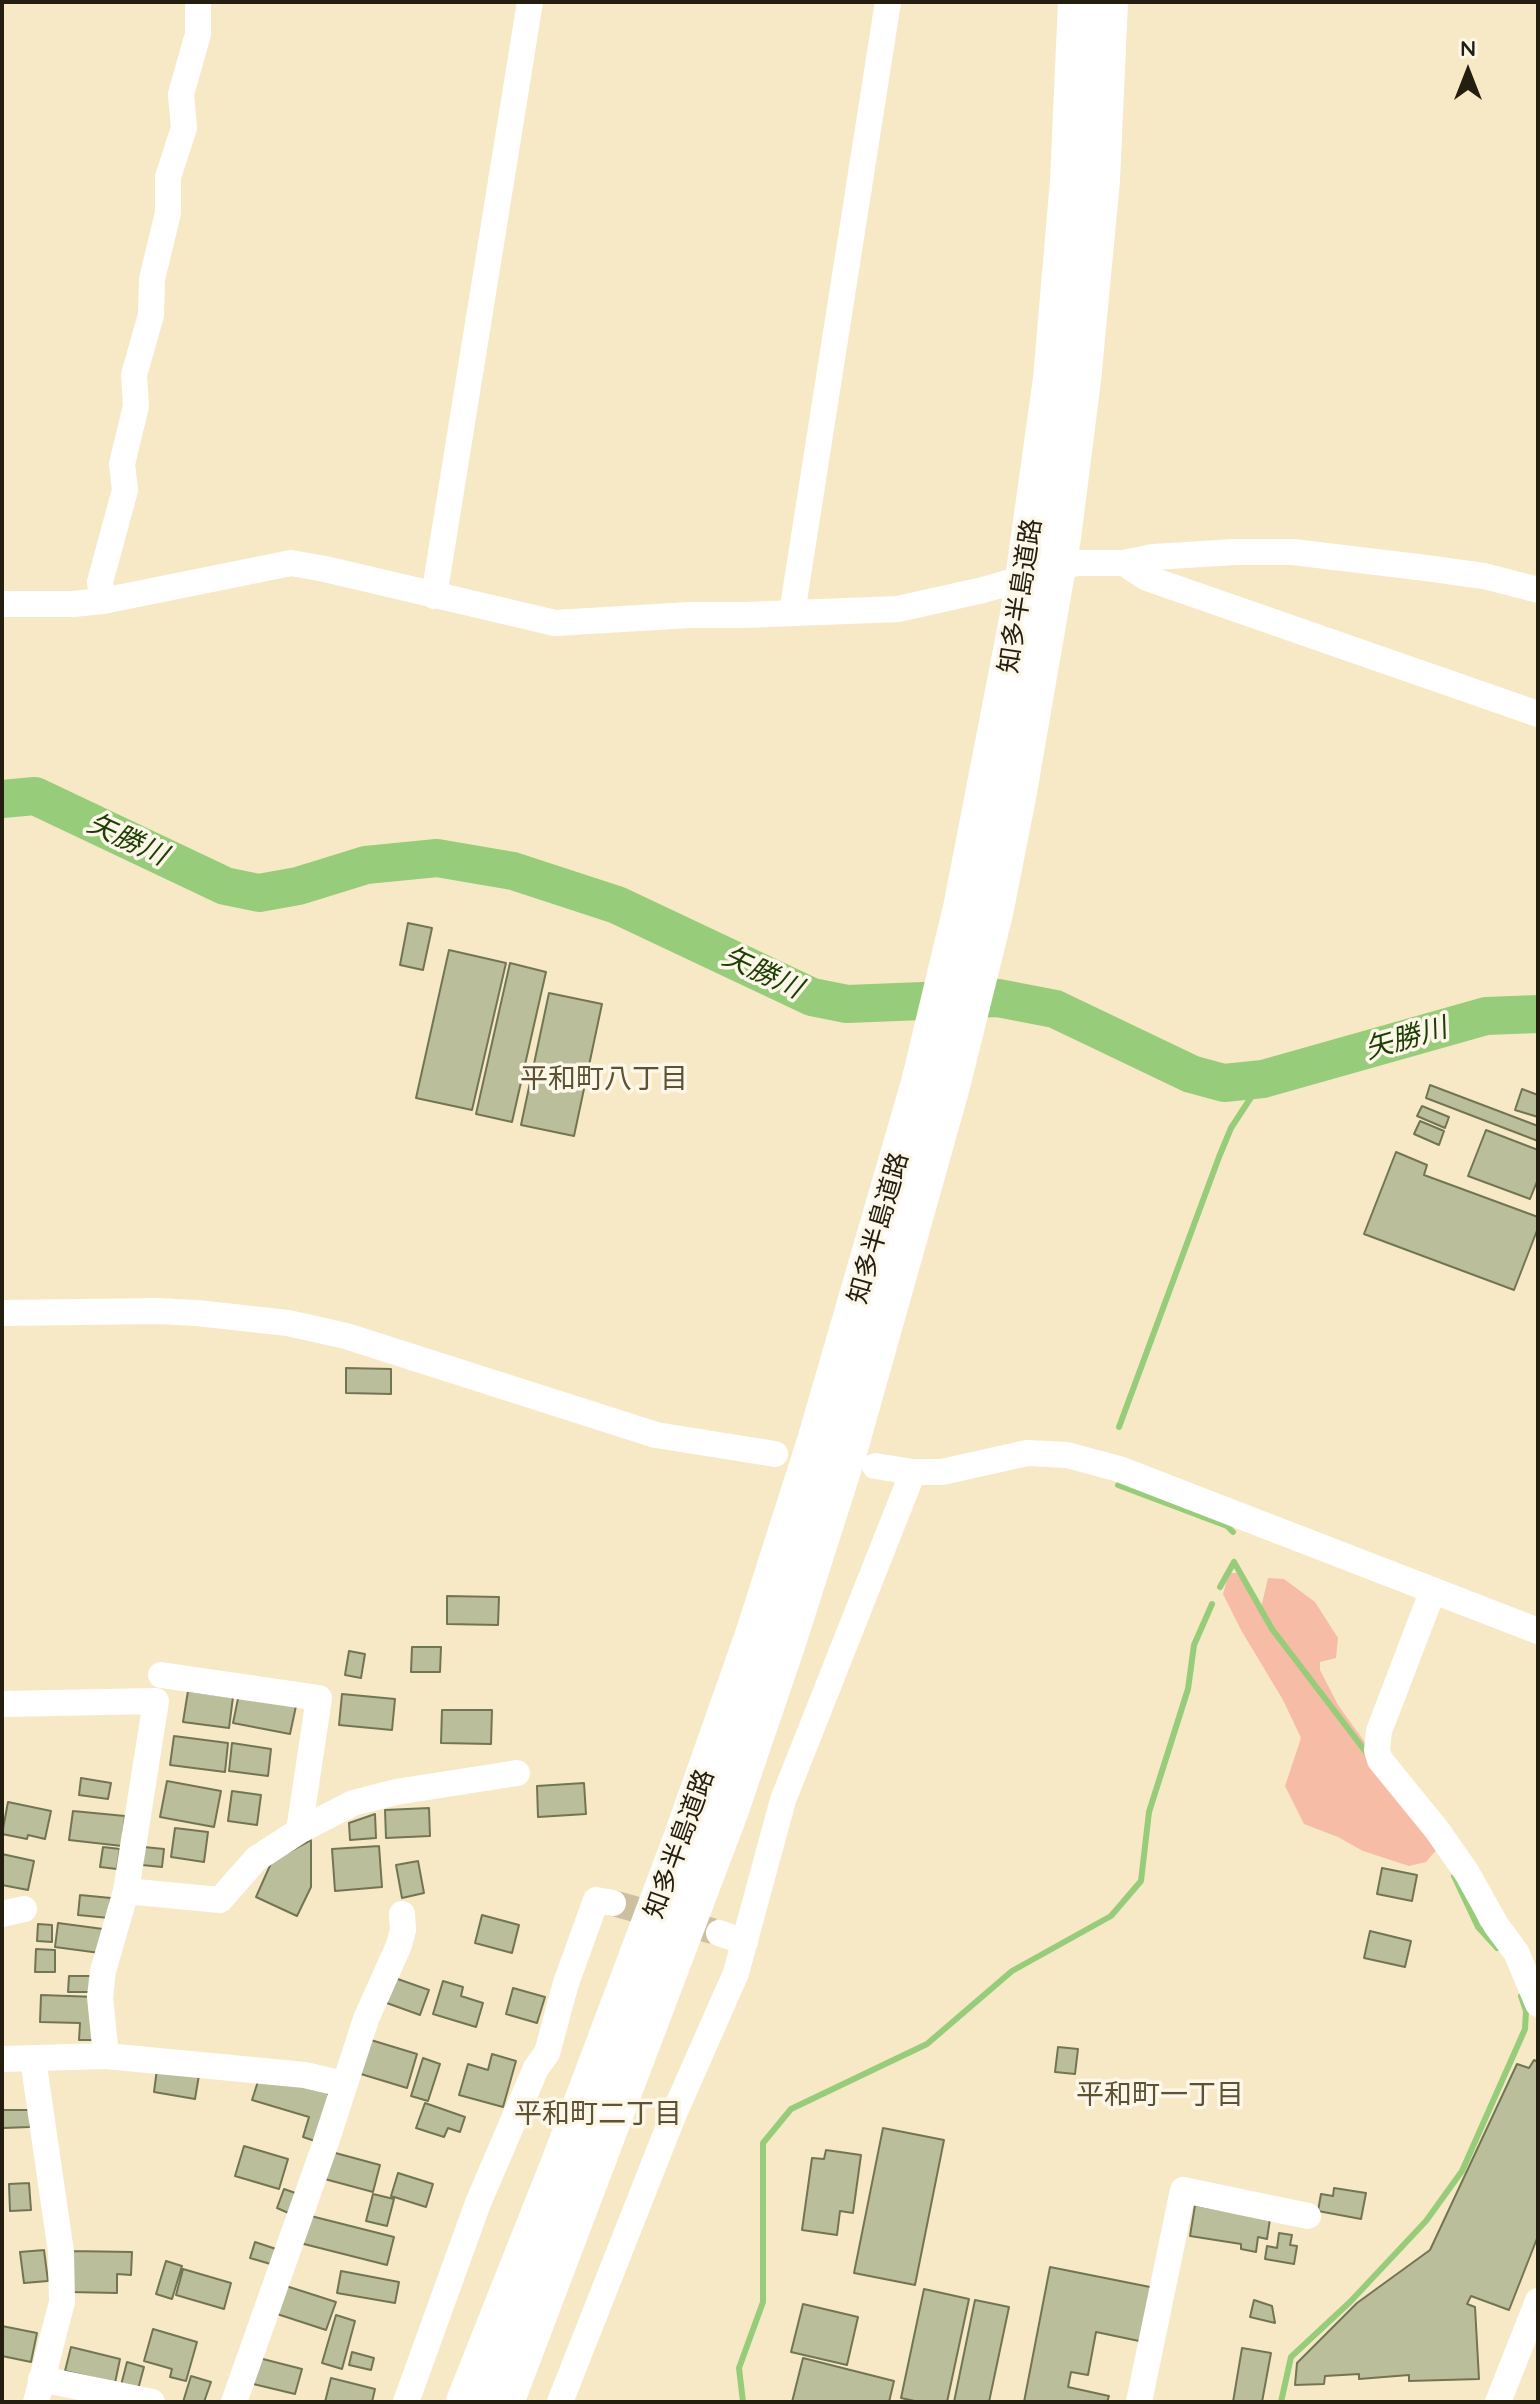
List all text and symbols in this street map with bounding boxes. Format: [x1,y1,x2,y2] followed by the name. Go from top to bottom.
[1428,32,1508,112] north arrow
[1460,34,1476,62] text: N
[993,517,1049,675] street label: 知多半島道路
[82,807,172,873] water label: 矢勝川
[717,940,807,1006] water label: 矢勝川
[1361,1011,1451,1067] water label: 矢勝川
[520,1063,688,1097] district label: 平和町八丁目
[843,1149,915,1307] street label: 知多半島道路
[639,1765,721,1923] street label: 知多半島道路
[1076,2079,1244,2113] district label: 平和町一丁目
[514,2098,682,2132] district label: 平和町二丁目

